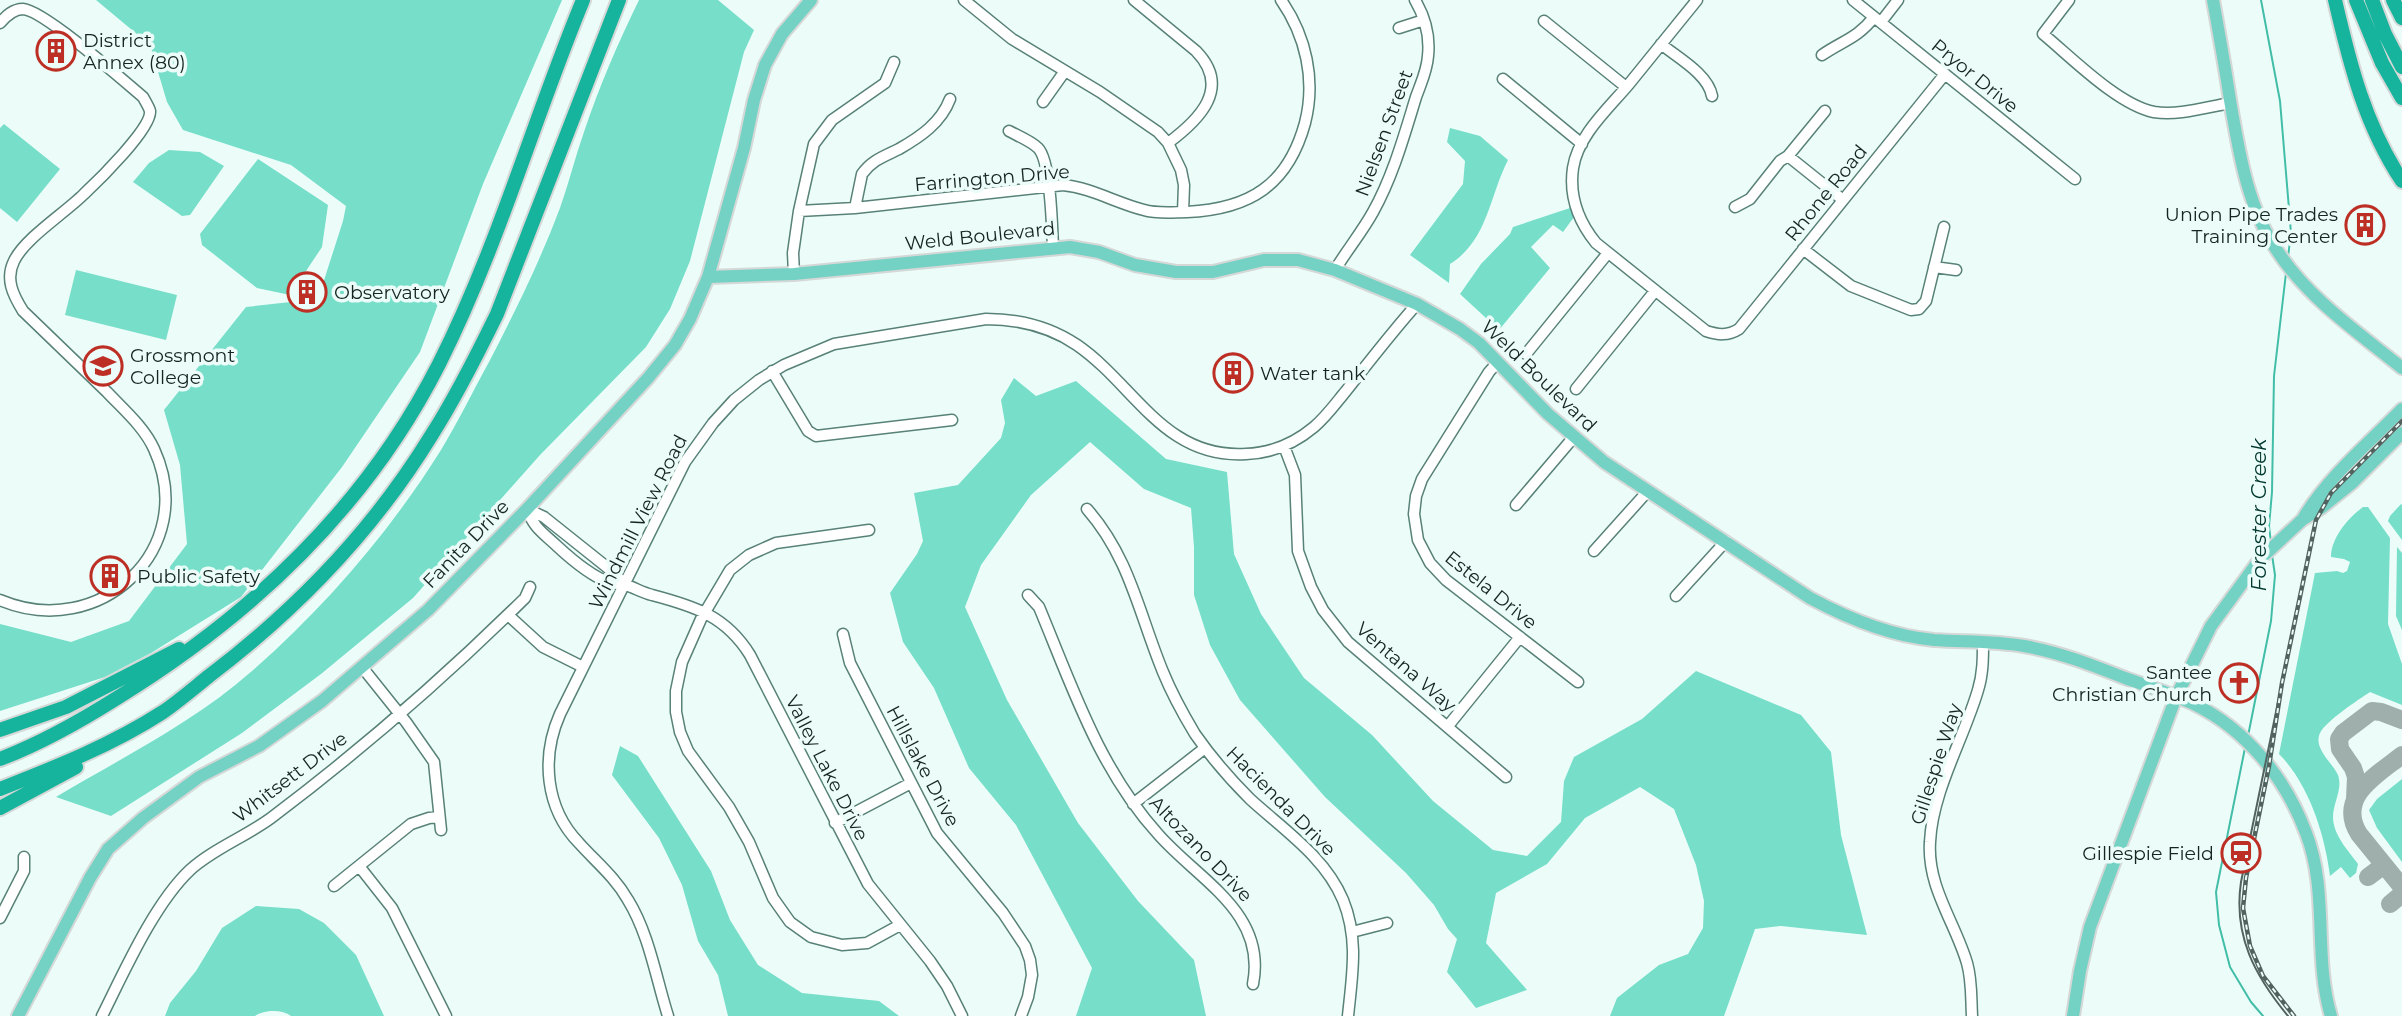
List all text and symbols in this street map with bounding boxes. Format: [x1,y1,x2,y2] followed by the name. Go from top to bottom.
[83,29,186,74] place label: District Annex (80)
[35,30,77,72] building icon: District Annex (80)
[1927,34,2023,118] street label: Pryor Drive
[1350,66,1418,200] street label: Nielsen Street
[1780,140,1872,246] street label: Rhone Road
[913,160,1071,196] street label: Farrington Drive
[2165,203,2338,248] place label: Union Pipe Trades Training Center
[2344,204,2386,246] building icon: Union Pipe Trades Training Center
[904,217,1056,255] street label: Weld Boulevard
[286,271,328,313] building icon: Observatory
[334,281,450,304] place label: Observatory
[1477,315,1601,437] street label: Weld Boulevard
[130,344,235,389] place label: Grossmont College
[82,345,124,387] school or university icon: Grossmont College
[1212,352,1254,394] building icon: Water tank
[1260,362,1366,385] place label: Water tank
[584,431,692,613] street label: Windmill View Road
[2246,437,2271,592] water label: Forester Creek
[418,495,514,593] street label: Fanita Drive
[1440,546,1542,634] street label: Estela Drive
[89,555,131,597] building icon: Public Safety
[137,565,261,588] place label: Public Safety
[1351,617,1461,717] street label: Ventana Way
[2052,661,2212,706] place label: Santee Christian Church
[2218,662,2260,704] church icon: Santee Christian Church
[780,692,874,844] street label: Valley Lake Drive
[1906,700,1967,828] street label: Gillespie Way
[881,702,965,830] street label: Hillslake Drive
[228,727,352,827] street label: Whitsett Drive
[1221,741,1341,861] street label: Hacienda Drive
[1145,791,1257,907] street label: Altozano Drive
[2220,832,2262,874] station icon: Gillespie Field
[2082,842,2214,865] place label: Gillespie Field

